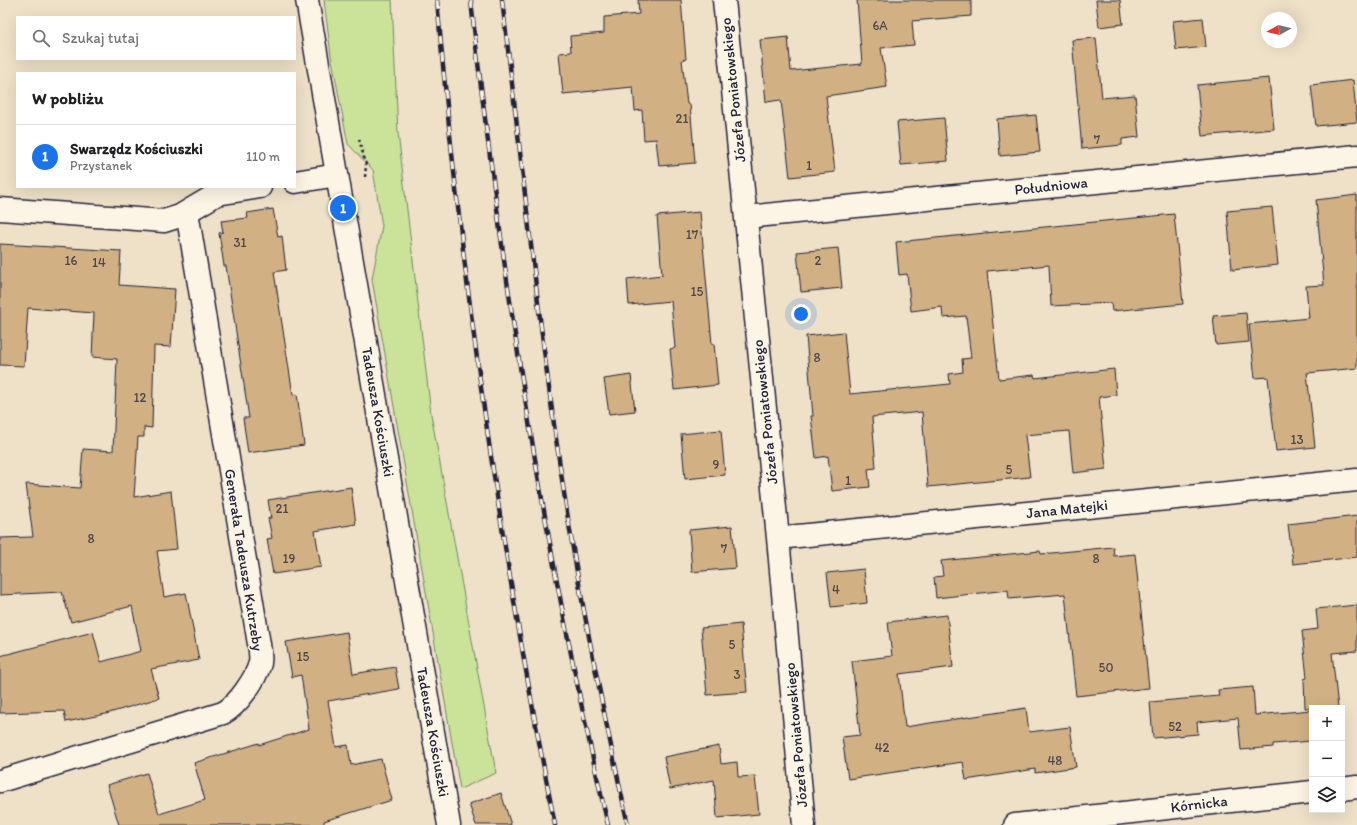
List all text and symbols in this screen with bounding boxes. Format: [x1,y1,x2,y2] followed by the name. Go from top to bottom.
[1261,12,1297,48] north arrow
[16,16,296,60] search box
[716,17,750,163] street label: Józefa Poniatowskiego
[872,18,888,33] house number: 6A
[30,27,52,49] icon: search
[62,29,139,47] text: Szukaj tutaj
[32,88,103,108] text: W pobliżu
[676,111,688,126] house number: 21
[1094,132,1101,147] house number: 7
[70,140,203,158] text: Swarzędz Kościuszki
[42,149,48,164] text: 1
[246,149,280,164] text: 110 m
[70,158,132,173] text: Przystanek
[806,158,812,173] house number: 1
[1013,173,1089,199] street label: Południowa
[330,193,356,223] pin: 1
[686,227,699,242] house number: 17
[233,235,247,250] house number: 31
[65,253,78,268] house number: 16
[815,253,822,268] house number: 2
[92,255,106,270] house number: 14
[691,284,704,299] house number: 15
[791,304,811,324] your location
[748,339,782,485] street label: Józefa Poniatowskiego
[358,346,398,478] street label: Tadeusza Kościuszki
[813,350,821,365] house number: 8
[134,390,147,405] house number: 12
[1290,432,1304,447] house number: 13
[713,457,720,472] house number: 9
[1006,462,1013,477] house number: 5
[221,468,267,652] street label: Generała Tadeusza Kutrzeby
[845,473,851,488] house number: 1
[1025,496,1109,522] street label: Jana Matejki
[276,501,288,516] house number: 21
[87,531,95,546] house number: 8
[721,541,728,556] house number: 7
[283,551,296,566] house number: 19
[1092,551,1100,566] house number: 8
[832,582,840,597] house number: 4
[729,637,736,652] house number: 5
[297,649,310,664] house number: 15
[1099,660,1113,675] house number: 50
[781,662,811,808] street label: Józefa Poniatowskiego
[413,666,453,798] street label: Tadeusza Kościuszki
[733,667,741,682] house number: 3
[1309,705,1345,813] map controls
[1309,705,1345,741] button: +
[1168,719,1182,734] house number: 52
[875,740,889,755] house number: 42
[1309,741,1345,777] button: −
[1048,753,1062,768] house number: 48
[1309,777,1345,813] button: layers
[1170,792,1229,816] street label: Kórnicka

